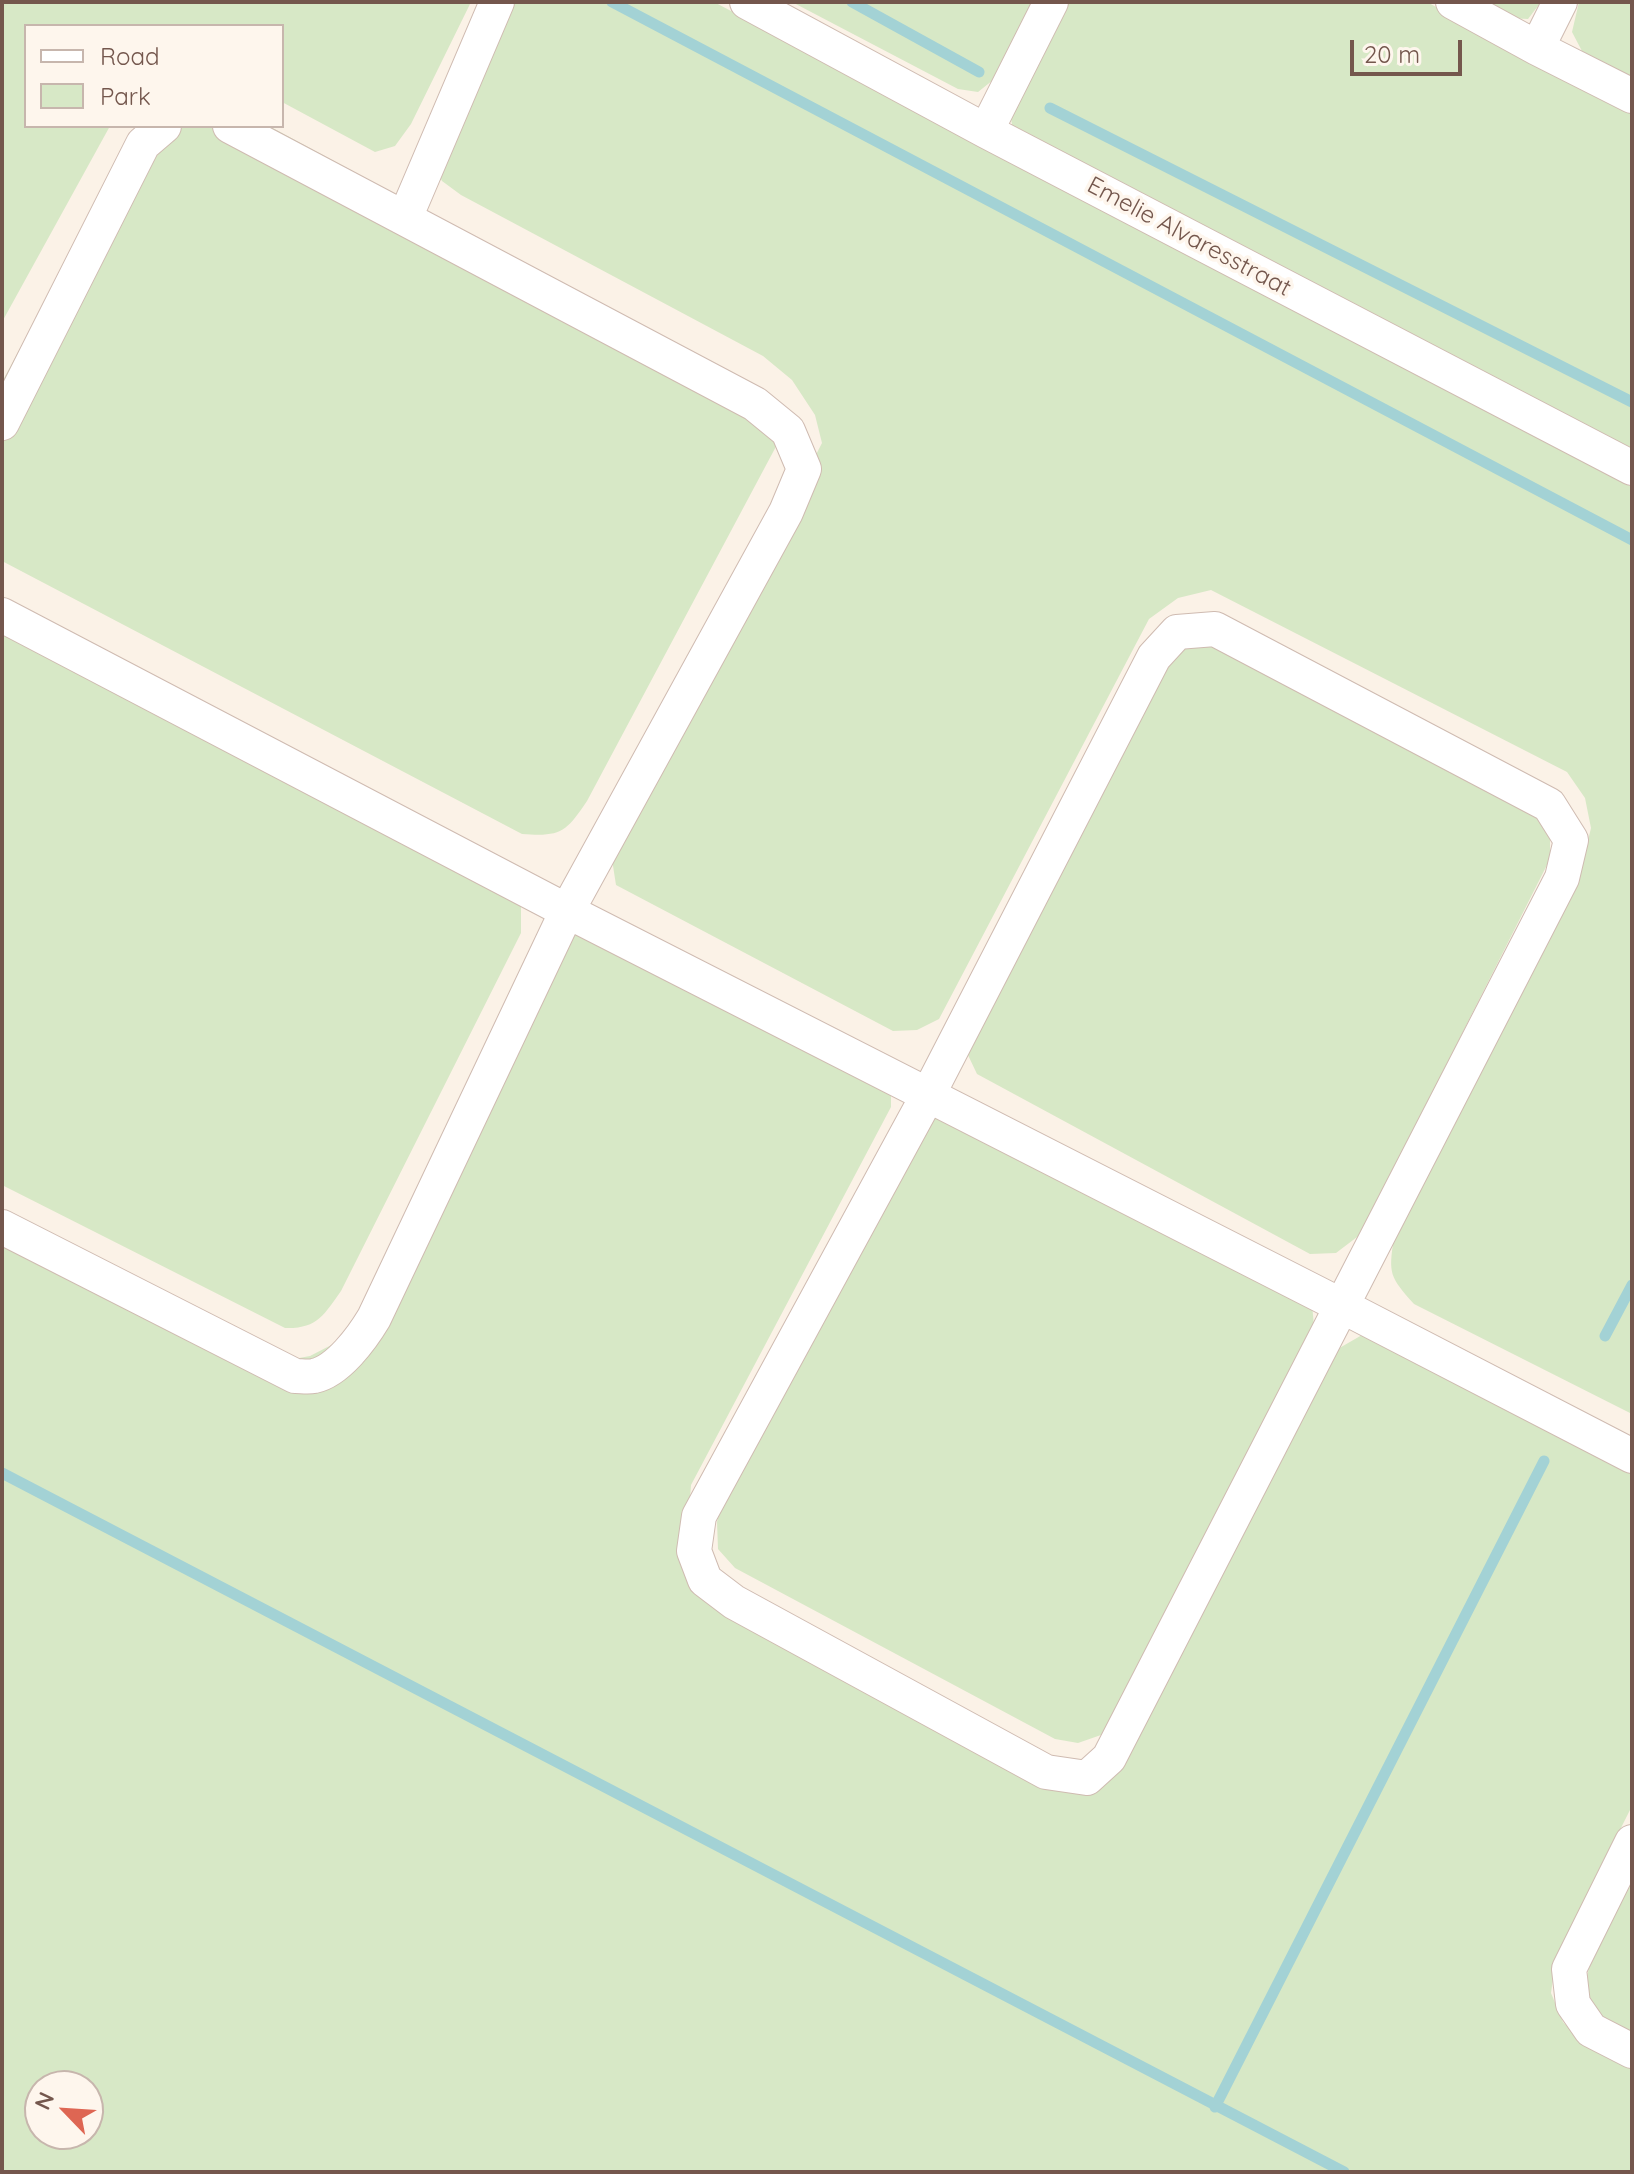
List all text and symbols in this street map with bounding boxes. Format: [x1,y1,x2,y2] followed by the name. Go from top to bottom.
[24,24,284,128] legend
[1354,24,1466,74] scale bar
[1364,39,1420,69] text: 20 m
[100,41,160,71] text: Road
[100,81,151,111] text: Park
[1082,171,1296,303] street label: Emelie Alvaresstraat
[24,2070,104,2150] north arrow
[28,2087,60,2114] text: N

